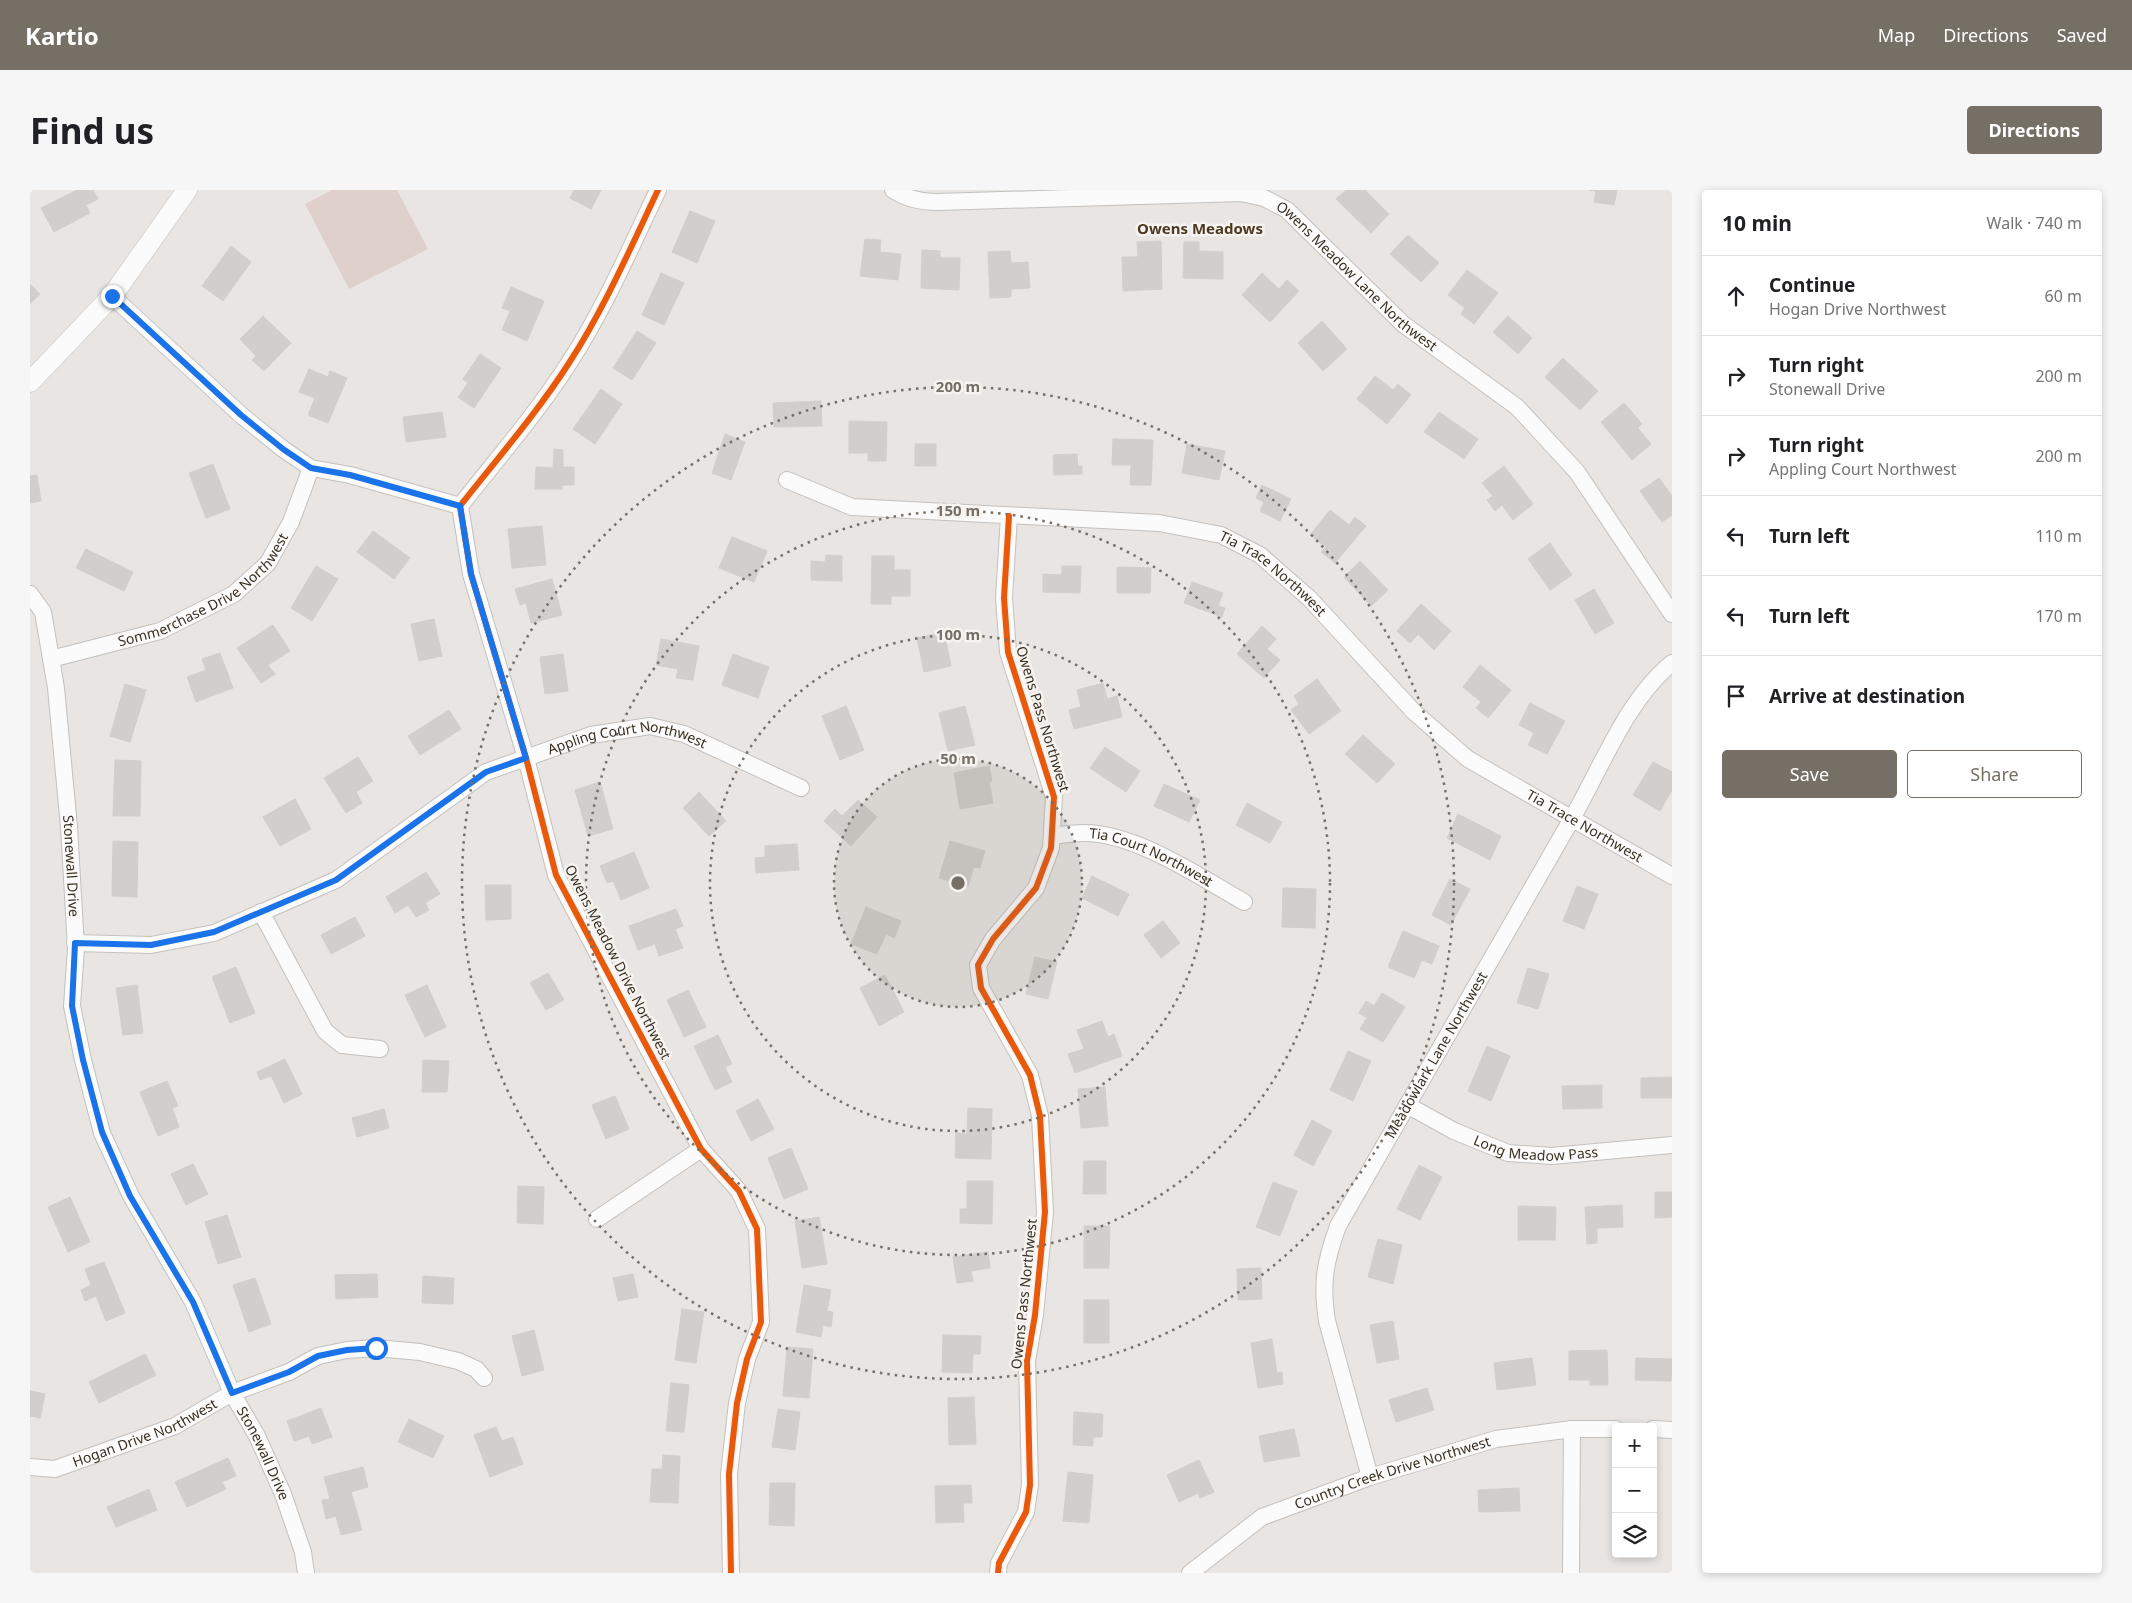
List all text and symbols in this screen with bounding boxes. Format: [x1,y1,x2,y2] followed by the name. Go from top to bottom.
[25,19,99,52] text: Kartio
[1878,23,1915,47] text: Map
[1943,23,2029,47] text: Directions
[2057,23,2107,47] text: Saved
[1967,106,2102,154] button: Directions
[30,107,154,154] text: Find us
[1273,196,1441,355] street label: Owens Meadow Lane Northwest
[1722,209,1792,237] text: 10 min
[1987,212,2082,234] text: Walk · 740 m
[1137,218,1263,238] district label: Owens Meadows
[1769,272,1855,298] text: Continue
[1722,282,1750,310] icon: ahead
[101,285,124,308] route end
[2045,285,2082,307] text: 60 m
[1769,298,1946,320] text: Hogan Drive Northwest
[1769,352,1864,378] text: Turn right
[1722,362,1750,390] icon: right
[2035,365,2082,387] text: 200 m
[936,376,980,396] text: 200 m
[1769,378,1885,400] text: Stonewall Drive
[1769,432,1864,458] text: Turn right
[1722,442,1750,470] icon: right
[2035,445,2082,467] text: 200 m
[1769,458,1956,480] text: Appling Court Northwest
[936,500,980,520] text: 150 m
[1722,522,1750,550] icon: left
[1769,523,1850,549] text: Turn left
[2035,525,2082,547] text: 110 m
[1216,526,1331,620] street label: Tia Trace Northwest
[116,529,292,650] street label: Sommerchase Drive Northwest
[1722,602,1750,630] icon: left
[1769,603,1850,629] text: Turn left
[2035,605,2082,627] text: 170 m
[936,624,980,644] text: 100 m
[1012,644,1075,794] street label: Owens Pass Northwest
[1722,682,1750,710] icon: arrive
[1769,683,1965,709] text: Arrive at destination
[545,716,710,759] street label: Appling Court Northwest
[940,748,976,768] text: 50 m
[1722,750,1897,798] button: Save
[1907,750,2082,798] button: Share
[1523,785,1646,866] street label: Tia Trace Northwest
[59,814,84,918] street label: Stonewall Drive
[1089,823,1216,891] street label: Tia Court Northwest
[561,861,676,1062] street label: Owens Meadow Drive Northwest
[949,874,967,892] centre of rings
[1380,968,1491,1142] street label: Meadowlark Lane Northwest
[1471,1130,1599,1165] street label: Long Meadow Pass
[1006,1218,1041,1370] street label: Owens Pass Northwest
[365,1337,388,1360] route start
[70,1394,220,1471] street label: Hogan Drive Northwest
[233,1403,294,1502] street label: Stonewall Drive
[1612,1423,1657,1558] map controls
[1612,1423,1657,1468] button: +
[1291,1431,1493,1513] street label: Country Creek Drive Northwest
[1612,1468,1657,1513] button: −
[1612,1513,1657,1558] button: layers

